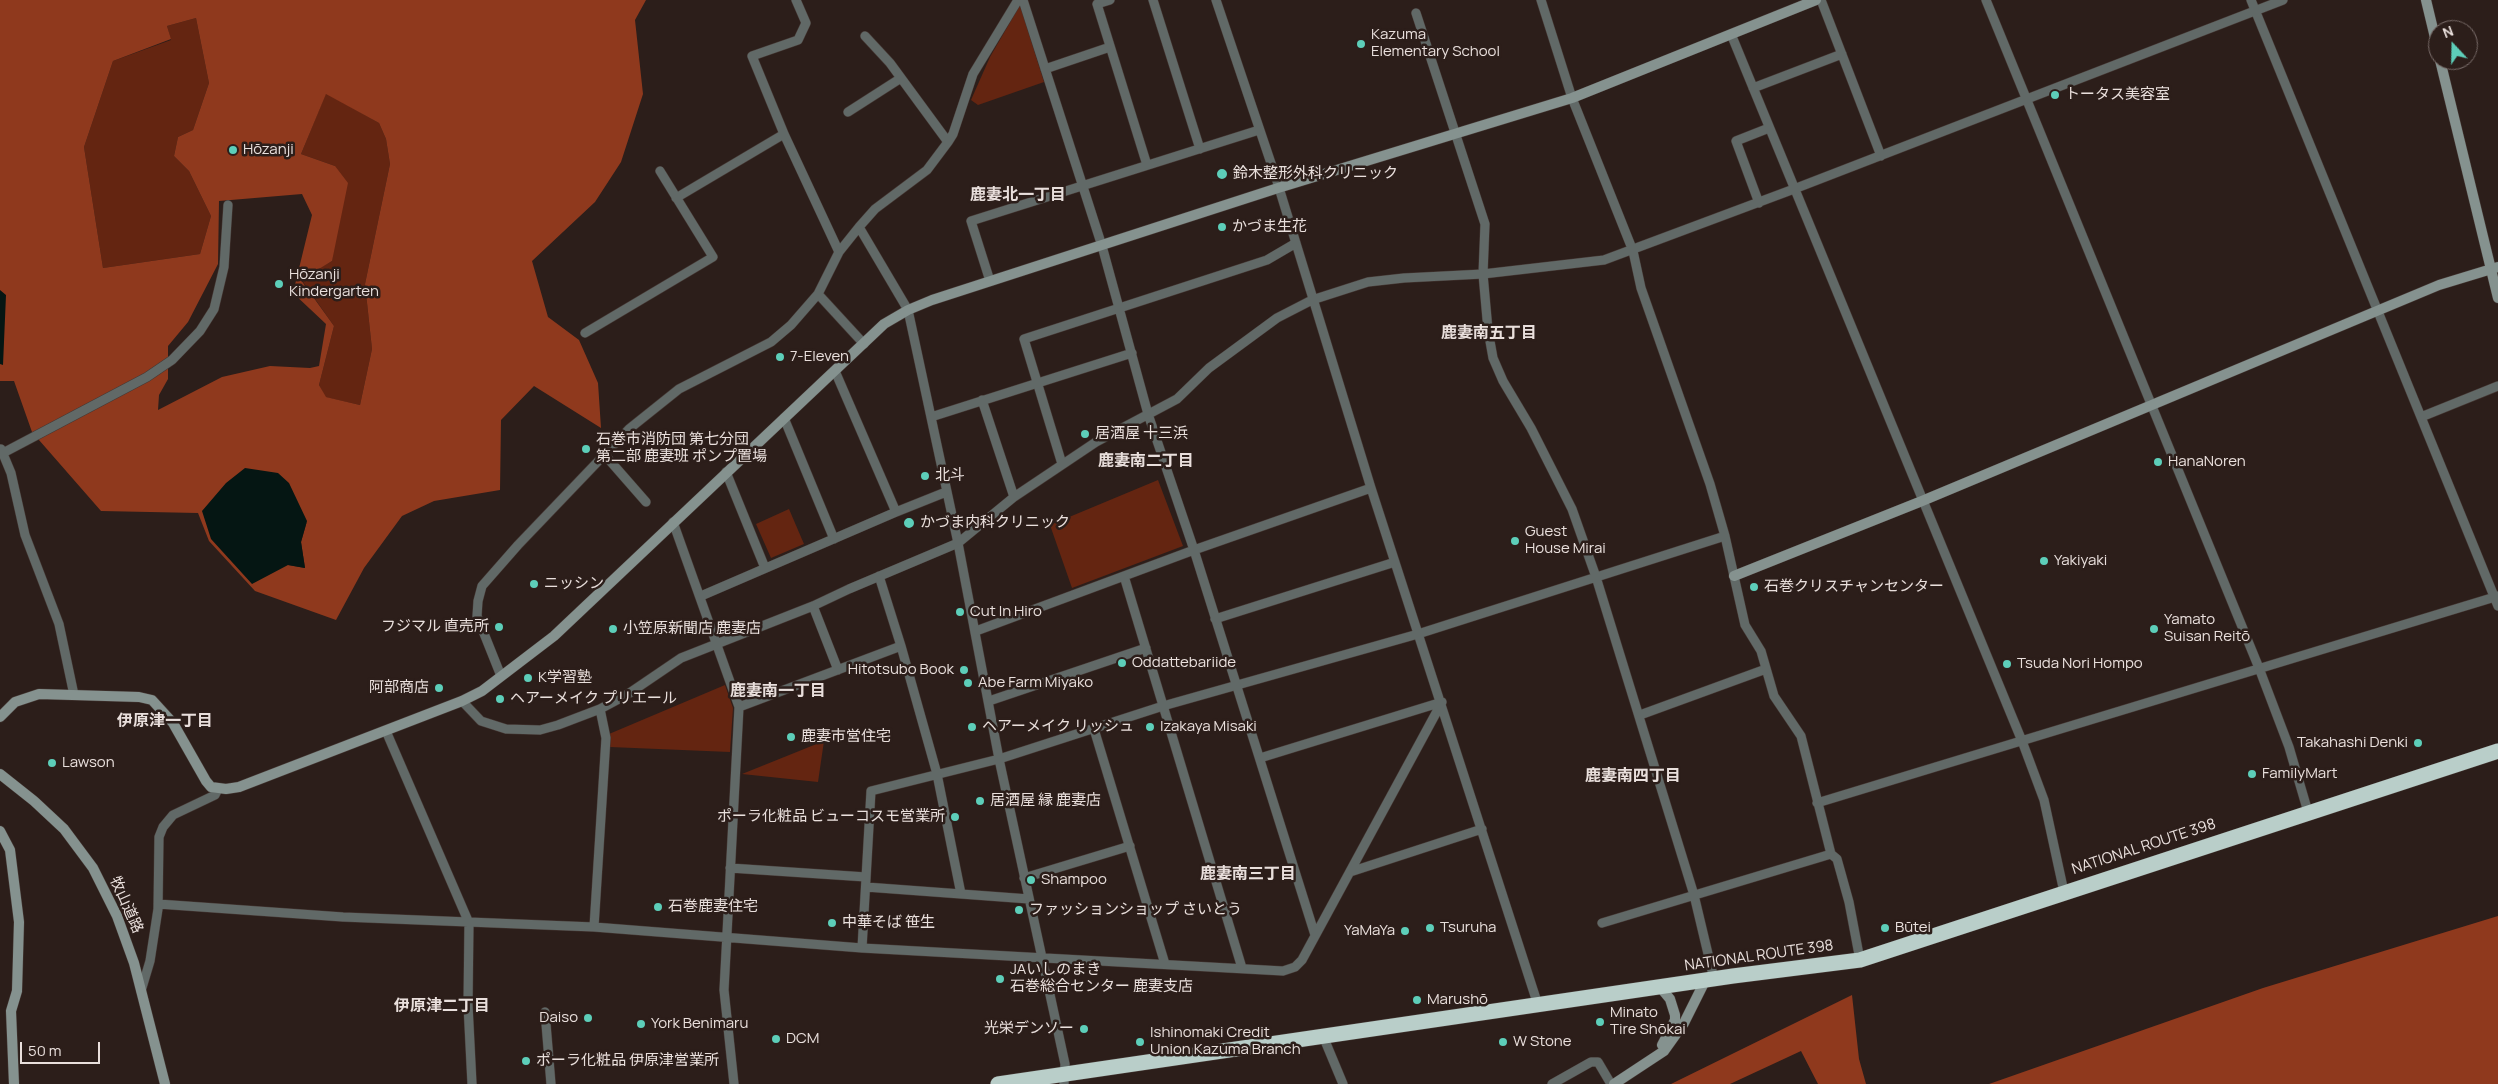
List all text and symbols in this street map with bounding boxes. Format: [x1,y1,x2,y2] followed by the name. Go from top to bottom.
[2428,20,2478,70] north arrow
[2440,21,2456,42] text: N
[1371,26,1500,61] place label: Kazuma Elementary School
[1355,38,1367,50] marker: Kazuma Elementary School
[2065,86,2170,104] place label: トータス美容室
[2049,89,2061,101] marker: トータス美容室
[243,141,294,159] place label: Hōzanji
[227,144,239,156] marker: Hōzanji
[1233,165,1398,183] place label: 鈴木整形外科クリニック
[1215,167,1229,181] marker: 鈴木整形外科クリニック
[970,186,1066,206] district label: 鹿妻北一丁目
[1232,218,1307,236] place label: かづま生花
[1216,221,1228,233] marker: かづま生花
[289,266,379,301] place label: Hōzanji Kindergarten
[273,278,285,290] marker: Hōzanji Kindergarten
[1441,324,1537,344] district label: 鹿妻南五丁目
[790,348,849,366] place label: 7-Eleven
[774,351,786,363] marker: 7-Eleven
[1095,425,1188,443] place label: 居酒屋 十三浜
[1079,428,1091,440] marker: 居酒屋 十三浜
[596,431,767,466] place label: 石巻市消防団 第七分団 第二部 鹿妻班 ポンプ置場
[580,443,592,455] marker: 石巻市消防団 第七分団 第二部 鹿妻班 ポンプ置場
[1098,452,1194,472] district label: 鹿妻南二丁目
[2168,453,2246,471] place label: HanaNoren
[2152,456,2164,468] marker: HanaNoren
[935,467,965,485] place label: 北斗
[919,470,931,482] marker: 北斗
[920,514,1070,532] place label: かづま内科クリニック
[902,516,916,530] marker: かづま内科クリニック
[1525,523,1606,558] place label: Guest House Mirai
[1509,535,1521,547] marker: Guest House Mirai
[2054,552,2107,570] place label: Yakiyaki
[2038,555,2050,567] marker: Yakiyaki
[544,575,604,593] place label: ニッシン
[528,578,540,590] marker: ニッシン
[1764,578,1944,596] place label: 石巻クリスチャンセンター
[1748,581,1760,593] marker: 石巻クリスチャンセンター
[970,603,1042,621] place label: Cut In Hiro
[954,606,966,618] marker: Cut In Hiro
[2164,611,2250,646] place label: Yamato Suisan Reitō
[381,618,489,636] place label: フジマル 直売所
[623,620,761,638] place label: 小笠原新聞店 鹿妻店
[493,621,505,633] marker: フジマル 直売所
[607,623,619,635] marker: 小笠原新聞店 鹿妻店
[2148,623,2160,635] marker: Yamato Suisan Reitō
[1132,654,1236,672] place label: Oddattebariide
[2017,655,2143,673] place label: Tsuda Nori Hompo
[1116,657,1128,669] marker: Oddattebariide
[2001,658,2013,670] marker: Tsuda Nori Hompo
[848,661,954,679] place label: Hitotsubo Book
[958,664,970,676] marker: Hitotsubo Book
[538,669,592,687] place label: K学習塾
[522,672,534,684] marker: K学習塾
[978,674,1093,692] place label: Abe Farm Miyako
[962,677,974,689] marker: Abe Farm Miyako
[369,679,429,697] place label: 阿部商店
[433,682,445,694] marker: 阿部商店
[730,682,826,702] district label: 鹿妻南一丁目
[510,690,677,708] place label: ヘアーメイク プリエール
[494,693,506,705] marker: ヘアーメイク プリエール
[117,712,213,732] district label: 伊原津一丁目
[982,718,1134,736] place label: ヘアーメイク リッシュ
[1160,718,1257,736] place label: Izakaya Misaki
[966,721,978,733] marker: ヘアーメイク リッシュ
[1144,721,1156,733] marker: Izakaya Misaki
[801,728,891,746] place label: 鹿妻市営住宅
[785,731,797,743] marker: 鹿妻市営住宅
[2297,734,2408,752] place label: Takahashi Denki
[2412,737,2424,749] marker: Takahashi Denki
[62,754,115,772] place label: Lawson
[46,757,58,769] marker: Lawson
[2262,765,2338,783] place label: FamilyMart
[1585,767,1681,787] district label: 鹿妻南四丁目
[2246,768,2258,780] marker: FamilyMart
[990,792,1101,810] place label: 居酒屋 縁 鹿妻店
[974,795,986,807] marker: 居酒屋 縁 鹿妻店
[717,808,945,826] place label: ポーラ化粧品 ビューコスモ営業所
[949,811,961,823] marker: ポーラ化粧品 ビューコスモ営業所
[2070,815,2218,879] street label: NATIONAL ROUTE 398
[1200,865,1296,885] district label: 鹿妻南三丁目
[1041,871,1107,889] place label: Shampoo
[106,874,146,936] street label: 牧山道路
[1025,874,1037,886] marker: Shampoo
[668,898,758,916] place label: 石巻鹿妻住宅
[652,901,664,913] marker: 石巻鹿妻住宅
[1029,901,1242,919] place label: ファッションショップ さいとう
[1013,904,1025,916] marker: ファッションショップ さいとう
[842,914,935,932] place label: 中華そば 笹生
[826,917,838,929] marker: 中華そば 笹生
[1440,919,1496,937] place label: Tsuruha
[1895,919,1931,937] place label: Būtei
[1344,922,1395,940] place label: YaMaYa
[1424,922,1436,934] marker: Tsuruha
[1879,922,1891,934] marker: Būtei
[1399,925,1411,937] marker: YaMaYa
[1683,937,1835,975] street label: NATIONAL ROUTE 398
[1010,961,1193,996] place label: JAいしのまき 石巻総合センター 鹿妻支店
[994,973,1006,985] marker: JAいしのまき 石巻総合センター 鹿妻支店
[1427,991,1488,1009] place label: Marushō
[1411,994,1423,1006] marker: Marushō
[394,997,490,1017] district label: 伊原津二丁目
[1610,1004,1686,1039] place label: Minato Tire Shōkai
[539,1009,578,1027] place label: Daiso
[582,1012,594,1024] marker: Daiso
[651,1015,748,1033] place label: York Benimaru
[1594,1016,1606,1028] marker: Minato Tire Shōkai
[635,1018,647,1030] marker: York Benimaru
[984,1020,1074,1038] place label: 光栄デンソー
[1078,1023,1090,1035] marker: 光栄デンソー
[1150,1024,1301,1059] place label: Ishinomaki Credit Union Kazuma Branch
[786,1030,819,1048] place label: DCM
[22,1032,102,1064] scale bar
[770,1033,782,1045] marker: DCM
[1513,1033,1571,1051] place label: W Stone
[1134,1036,1146,1048] marker: Ishinomaki Credit Union Kazuma Branch
[1497,1036,1509,1048] marker: W Stone
[28,1040,62,1061] text: 50 m
[536,1052,719,1070] place label: ポーラ化粧品 伊原津営業所
[520,1055,532,1067] marker: ポーラ化粧品 伊原津営業所

